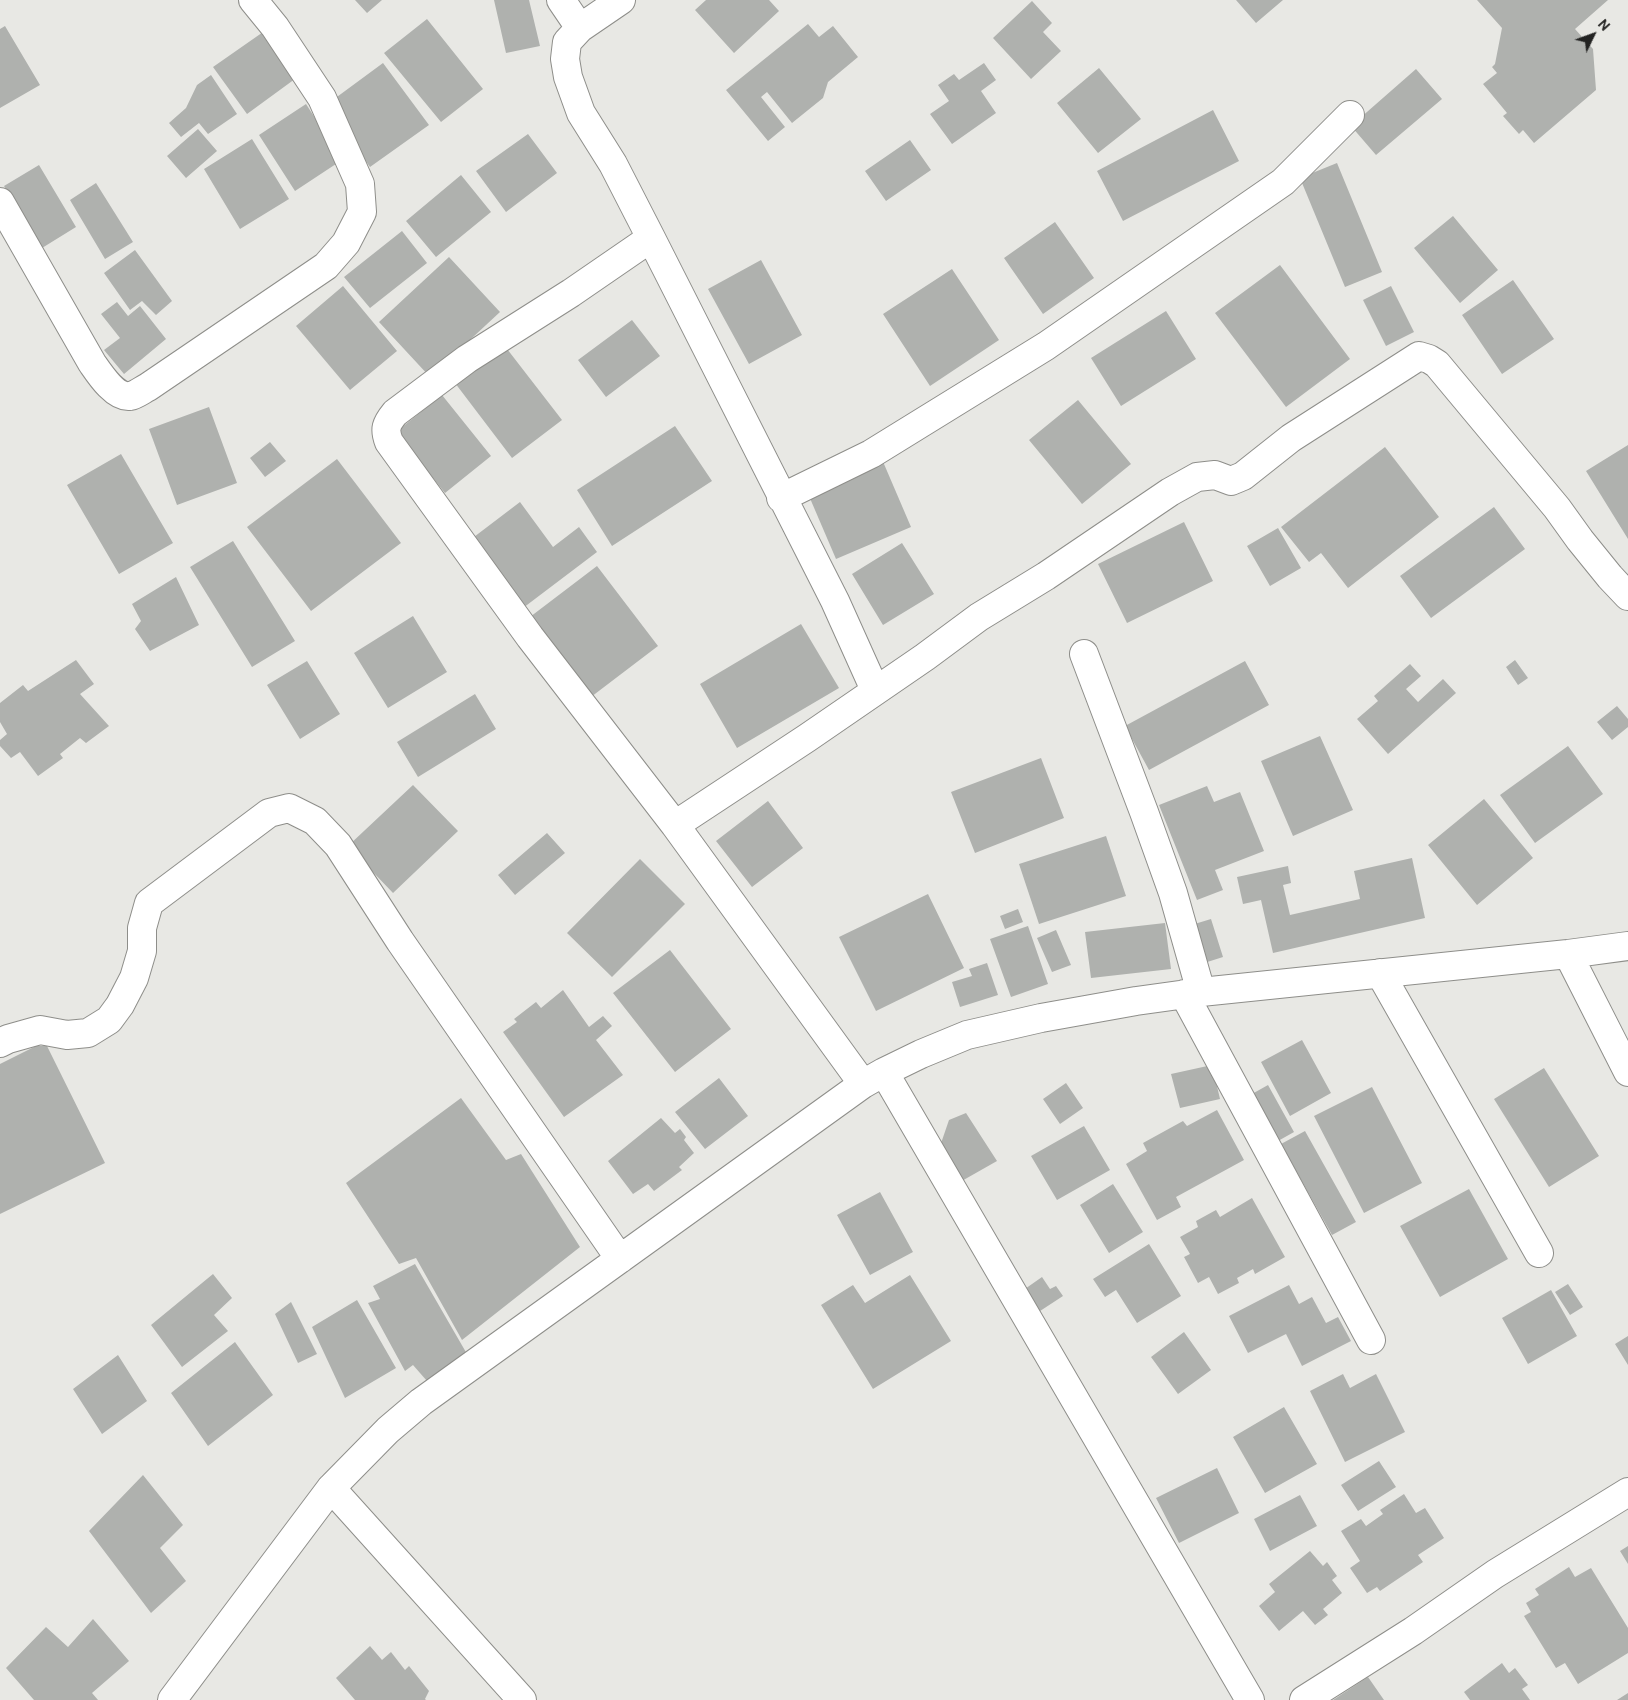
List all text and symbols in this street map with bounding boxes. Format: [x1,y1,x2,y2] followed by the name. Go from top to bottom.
[1568,10,1618,60] north arrow
[1594,15,1614,35] text: N

